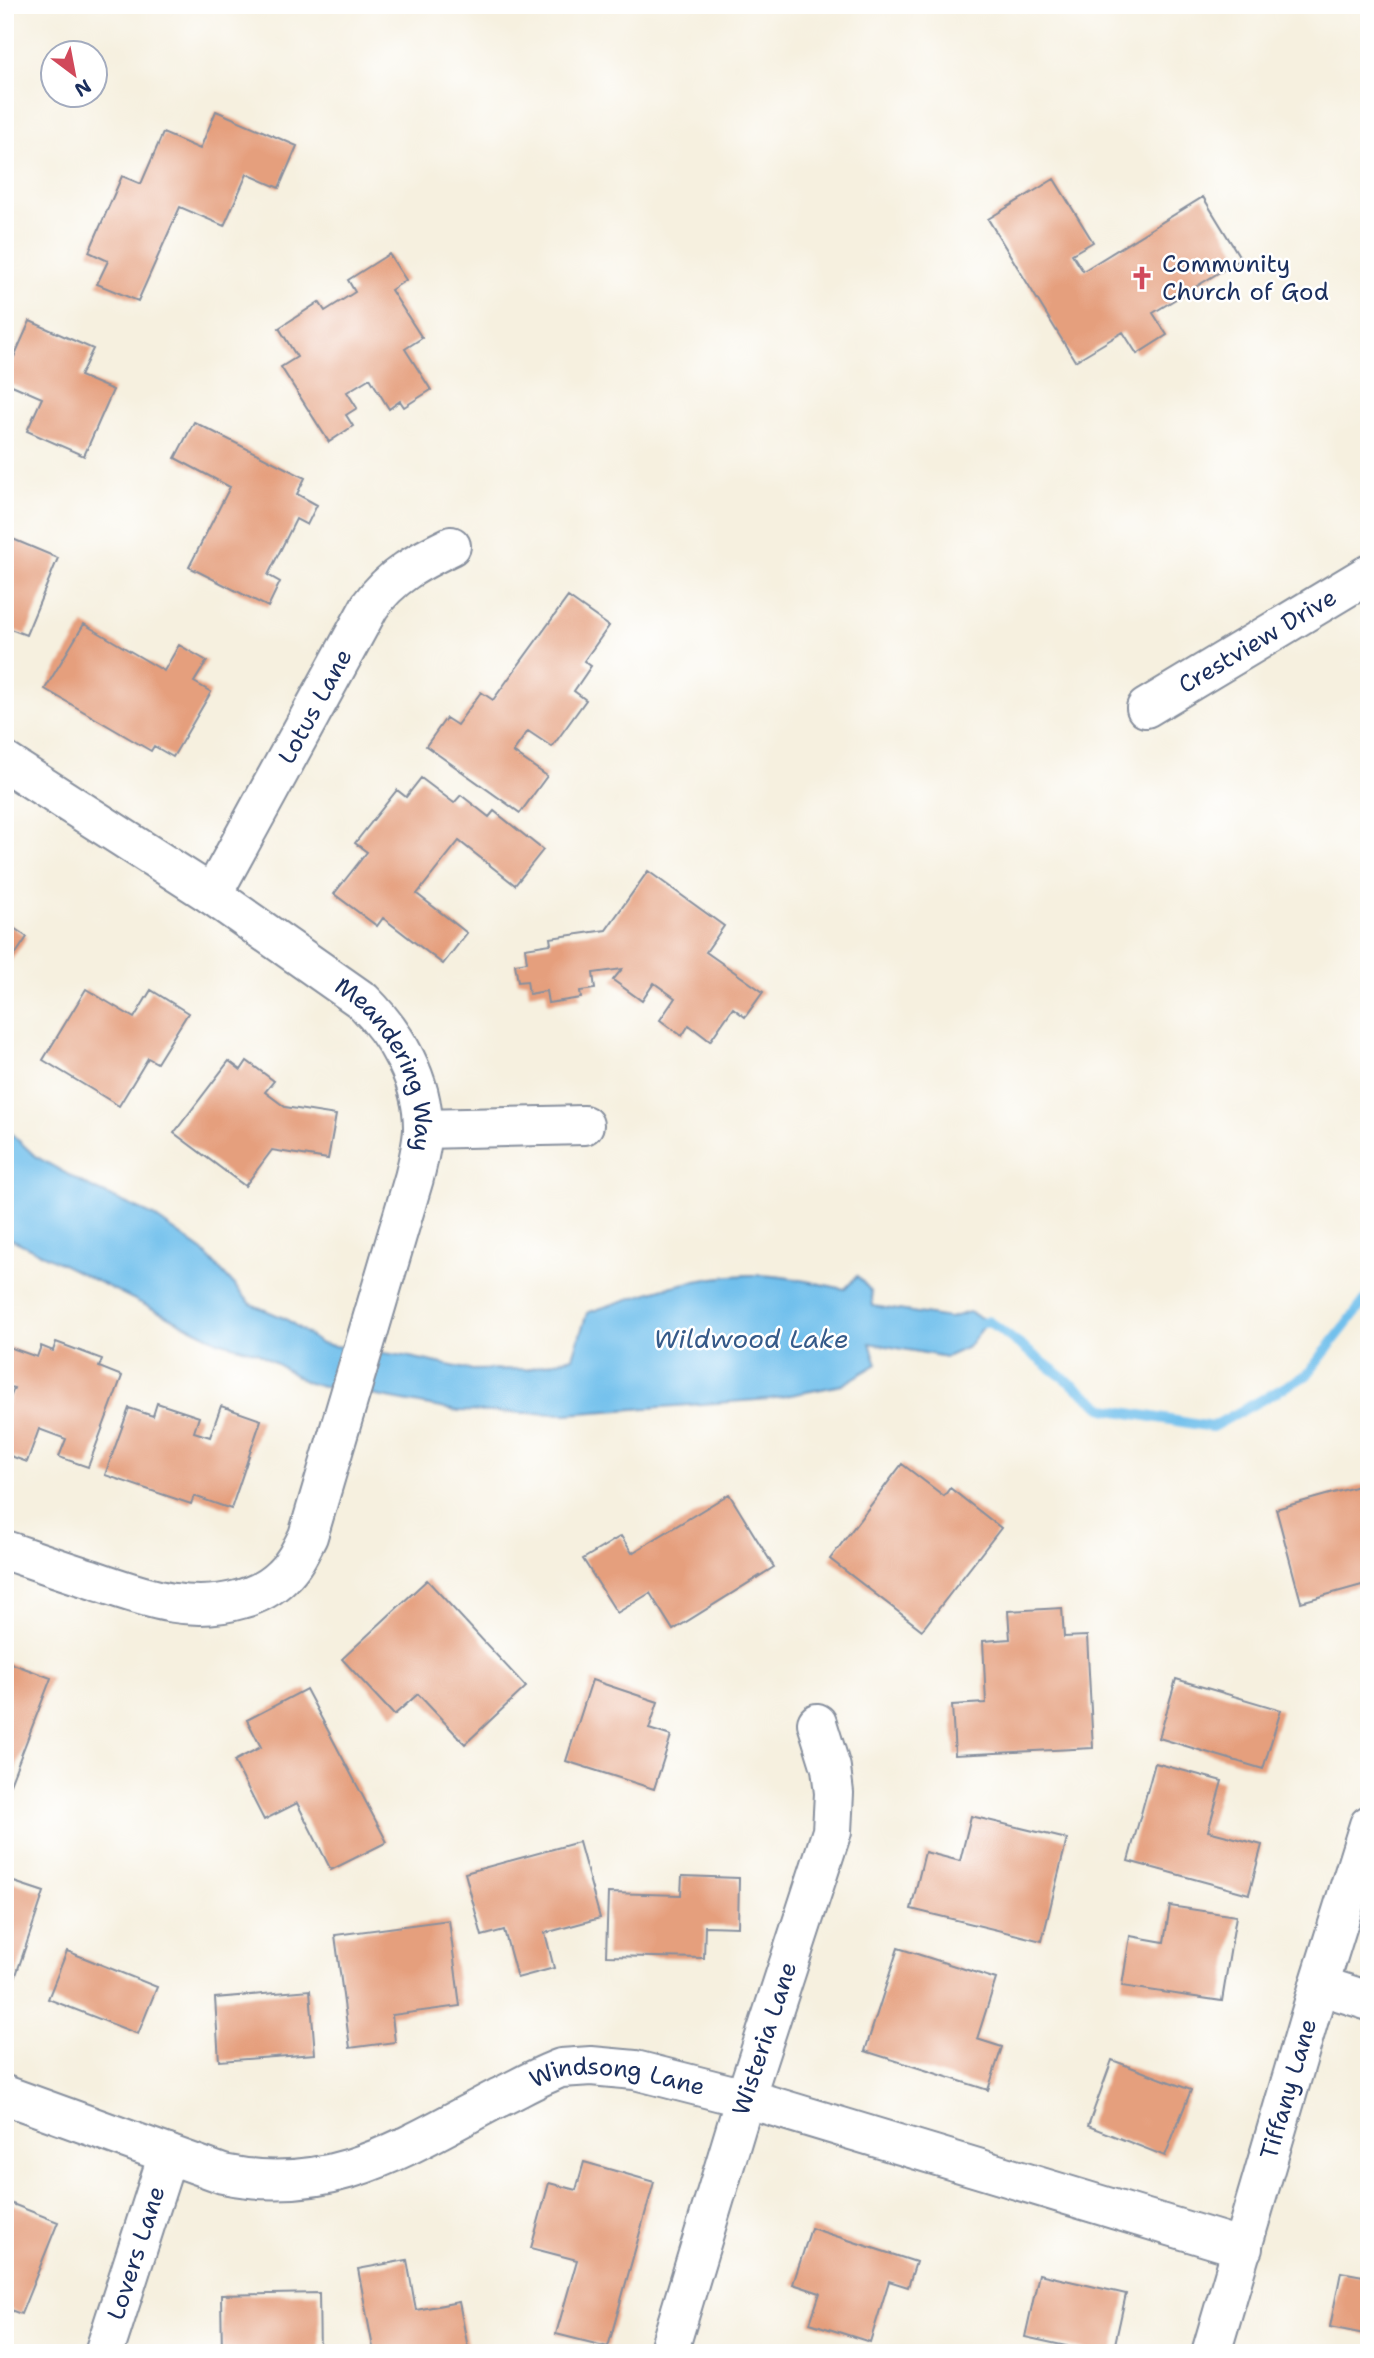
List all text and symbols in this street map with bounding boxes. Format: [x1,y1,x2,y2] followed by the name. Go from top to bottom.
[38,38,108,108] north arrow
[70,73,96,103] text: N
[1162,248,1329,308] place label: Community Church of God
[1128,264,1156,292] church icon: Community Church of God
[1172,581,1343,701] street label: Crestview Drive
[271,643,360,770] street label: Lotus Lane
[328,970,439,1154] street label: Meandering Way
[653,1321,849,1356] water label: Wildwood Lake
[725,1958,804,2119] street label: Wisteria Lane
[1253,2015,1324,2163] street label: Tiffany Lane
[524,2050,708,2103] street label: Windsong Lane
[100,2182,173,2324] street label: Lovers Lane

